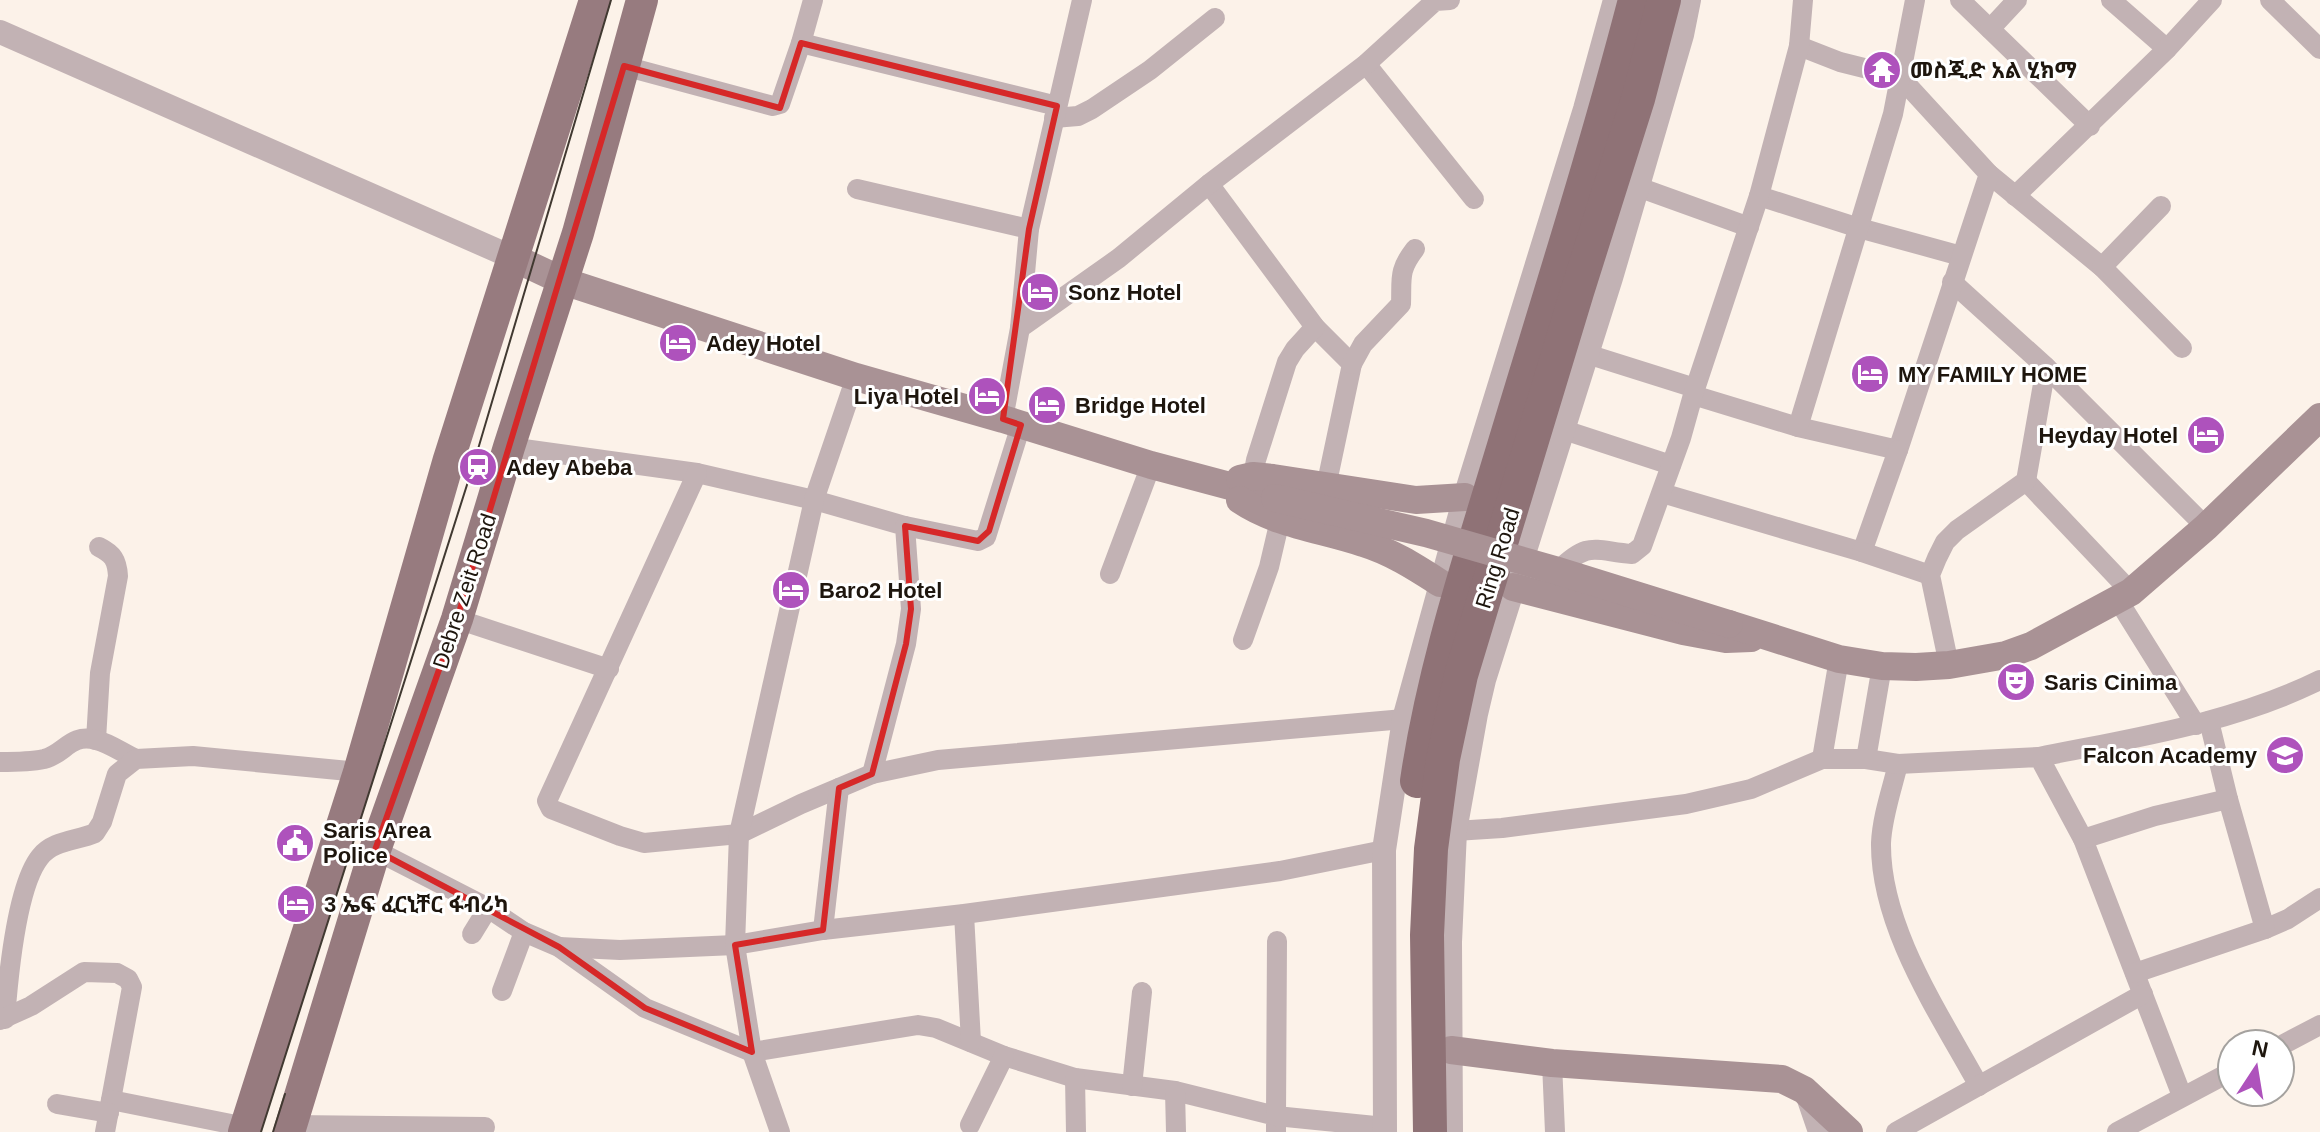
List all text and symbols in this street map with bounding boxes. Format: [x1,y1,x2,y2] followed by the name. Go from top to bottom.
[1861,49,1903,91] temple icon: መስጂድ አል ሂክማ
[1910,58,2077,83] place label: መስጂድ አል ሂክማ
[1019,271,1061,313] hotel icon: Sonz Hotel
[1068,280,1182,305] place label: Sonz Hotel
[657,322,699,364] hotel icon: Adey Hotel
[706,331,821,356] place label: Adey Hotel
[1849,353,1891,395] hotel icon: MY FAMILY HOME
[1898,362,2087,387] place label: MY FAMILY HOME
[966,375,1008,417] hotel icon: Liya Hotel
[854,384,959,409] place label: Liya Hotel
[1026,384,1068,426] hotel icon: Bridge Hotel
[1075,393,1206,418] place label: Bridge Hotel
[2185,414,2227,456] hotel icon: Heyday Hotel
[2039,423,2178,448] place label: Heyday Hotel
[457,446,499,488] station icon: Adey Abeba
[506,455,633,480] place label: Adey Abeba
[1470,505,1525,612] street label: Ring Road
[428,511,501,672] street label: Debre Zeit Road
[770,569,812,611] hotel icon: Baro2 Hotel
[819,578,942,603] place label: Baro2 Hotel
[1995,661,2037,703] theatre icon: Saris Cinima
[2044,670,2178,695] place label: Saris Cinima
[2264,734,2306,776] school or university icon: Falcon Academy
[2083,743,2258,768] place label: Falcon Academy
[323,818,432,868] place label: Saris Area Police
[274,822,316,864] public building icon: Saris Area Police
[275,883,317,925] hotel icon: 3 ኤፍ ፈርኒቸር ፋብሪካ
[324,892,509,917] place label: 3 ኤፍ ፈርኒቸር ፋብሪካ
[2216,1028,2296,1108] north arrow
[2250,1035,2270,1063] text: N

